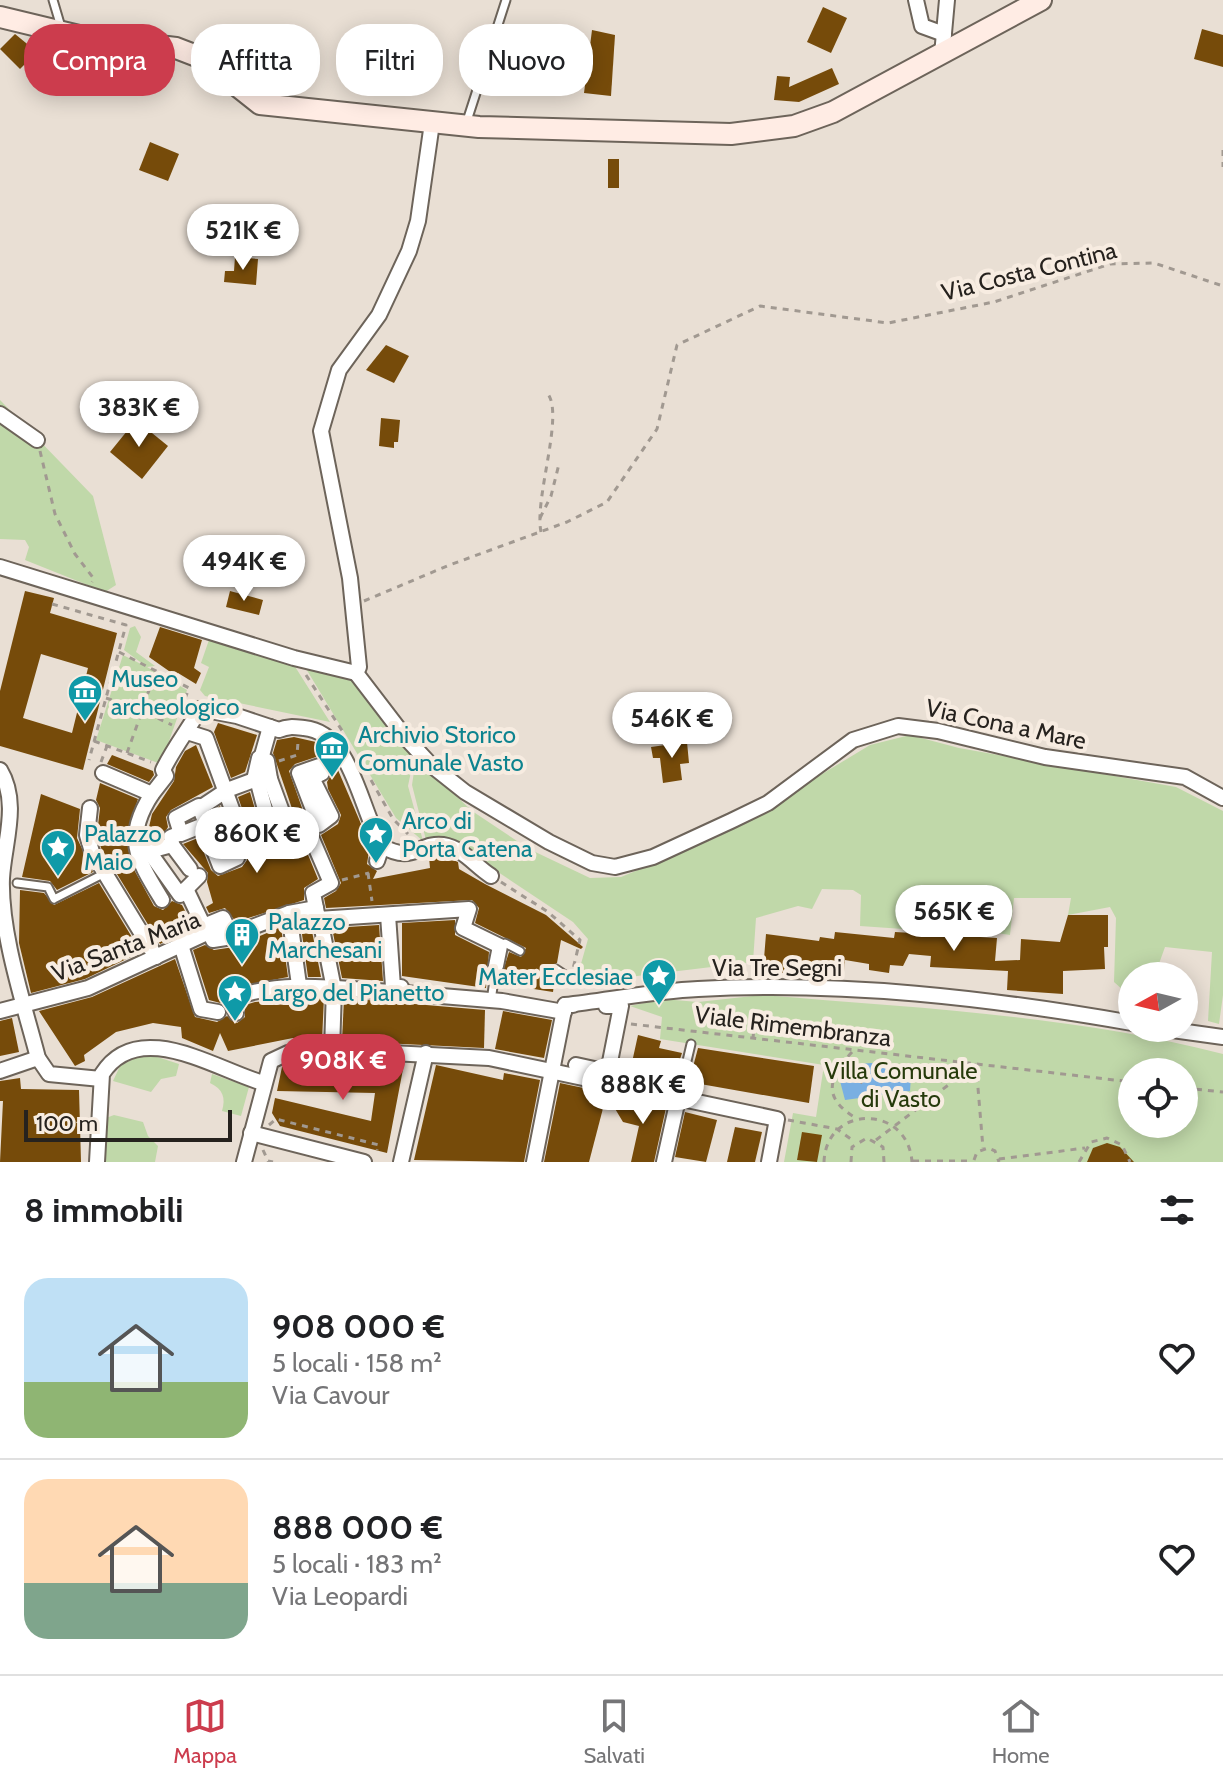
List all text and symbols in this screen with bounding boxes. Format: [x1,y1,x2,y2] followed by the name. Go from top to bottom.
[24,24,175,96] chip: Compra
[191,24,320,96] chip: Affitta
[336,24,443,96] chip: Filtri
[459,24,593,96] chip: Nuovo
[178,204,308,272] pin: 521K €
[205,214,281,246] text: 521K €
[939,235,1120,307] street label: Via Costa Contina
[74,381,204,449] pin: 383K €
[98,391,180,423] text: 383K €
[179,535,309,603] pin: 494K €
[201,545,287,577] text: 494K €
[111,664,239,721] place label: Museo archeologico
[66,673,104,723] museum icon: Museo archeologico
[607,692,737,760] pin: 546K €
[923,693,1089,755] street label: Via Cona a Mare
[630,702,714,734] text: 546K €
[358,720,524,777] place label: Archivio Storico Comunale Vasto
[313,729,351,779] museum icon: Archivio Storico Comunale Vasto
[402,806,533,863] place label: Arco di Porta Catena
[192,807,322,875] pin: 860K €
[357,815,395,865] place icon: Arco di Porta Catena
[213,817,301,849] text: 860K €
[84,819,162,876] place label: Palazzo Maio
[39,828,77,878] place icon: Palazzo Maio
[889,885,1019,953] pin: 565K €
[913,895,995,927] text: 565K €
[48,904,205,988] street label: Via Santa Maria
[268,907,382,964] place label: Palazzo Marchesani
[223,916,261,966] building icon: Palazzo Marchesani
[712,953,842,982] street label: Via Tre Segni
[640,957,678,1007] place icon: Mater Ecclesiae
[478,962,633,991] place label: Mater Ecclesiae
[1118,962,1198,1042] north arrow
[1118,962,1198,1138] map controls
[216,973,254,1023] place icon: Largo del Pianetto
[261,978,444,1007] place label: Largo del Pianetto
[693,1000,893,1053] street label: Viale Rimembranza
[278,1034,408,1102] pin: 908K €
[299,1044,387,1076] text: 908K €
[824,1056,978,1113] park label: Villa Comunale di Vasto
[578,1058,708,1126] pin: 888K €
[1118,1058,1198,1138] button: locate
[600,1068,686,1100] text: 888K €
[24,1106,232,1142] scale bar
[36,1110,98,1137] text: 100 m
[1155,1188,1199,1232] icon: filters
[24,1189,184,1231] text: 8 immobili
[272,1305,445,1347] text: 908 000 €
[88,1310,184,1406] icon: home
[1155,1336,1199,1380] icon: heart
[272,1347,442,1379] text: 5 locali · 158 m²
[272,1379,390,1411] text: Via Cavour
[272,1506,443,1548] text: 888 000 €
[88,1511,184,1607] icon: home
[1155,1537,1199,1581] icon: heart
[272,1548,442,1580] text: 5 locali · 183 m²
[272,1580,408,1612] text: Via Leopardi
[173,1694,237,1769] tab: Mappa
[583,1694,645,1769] tab: Salvati
[992,1694,1050,1769] tab: Home

